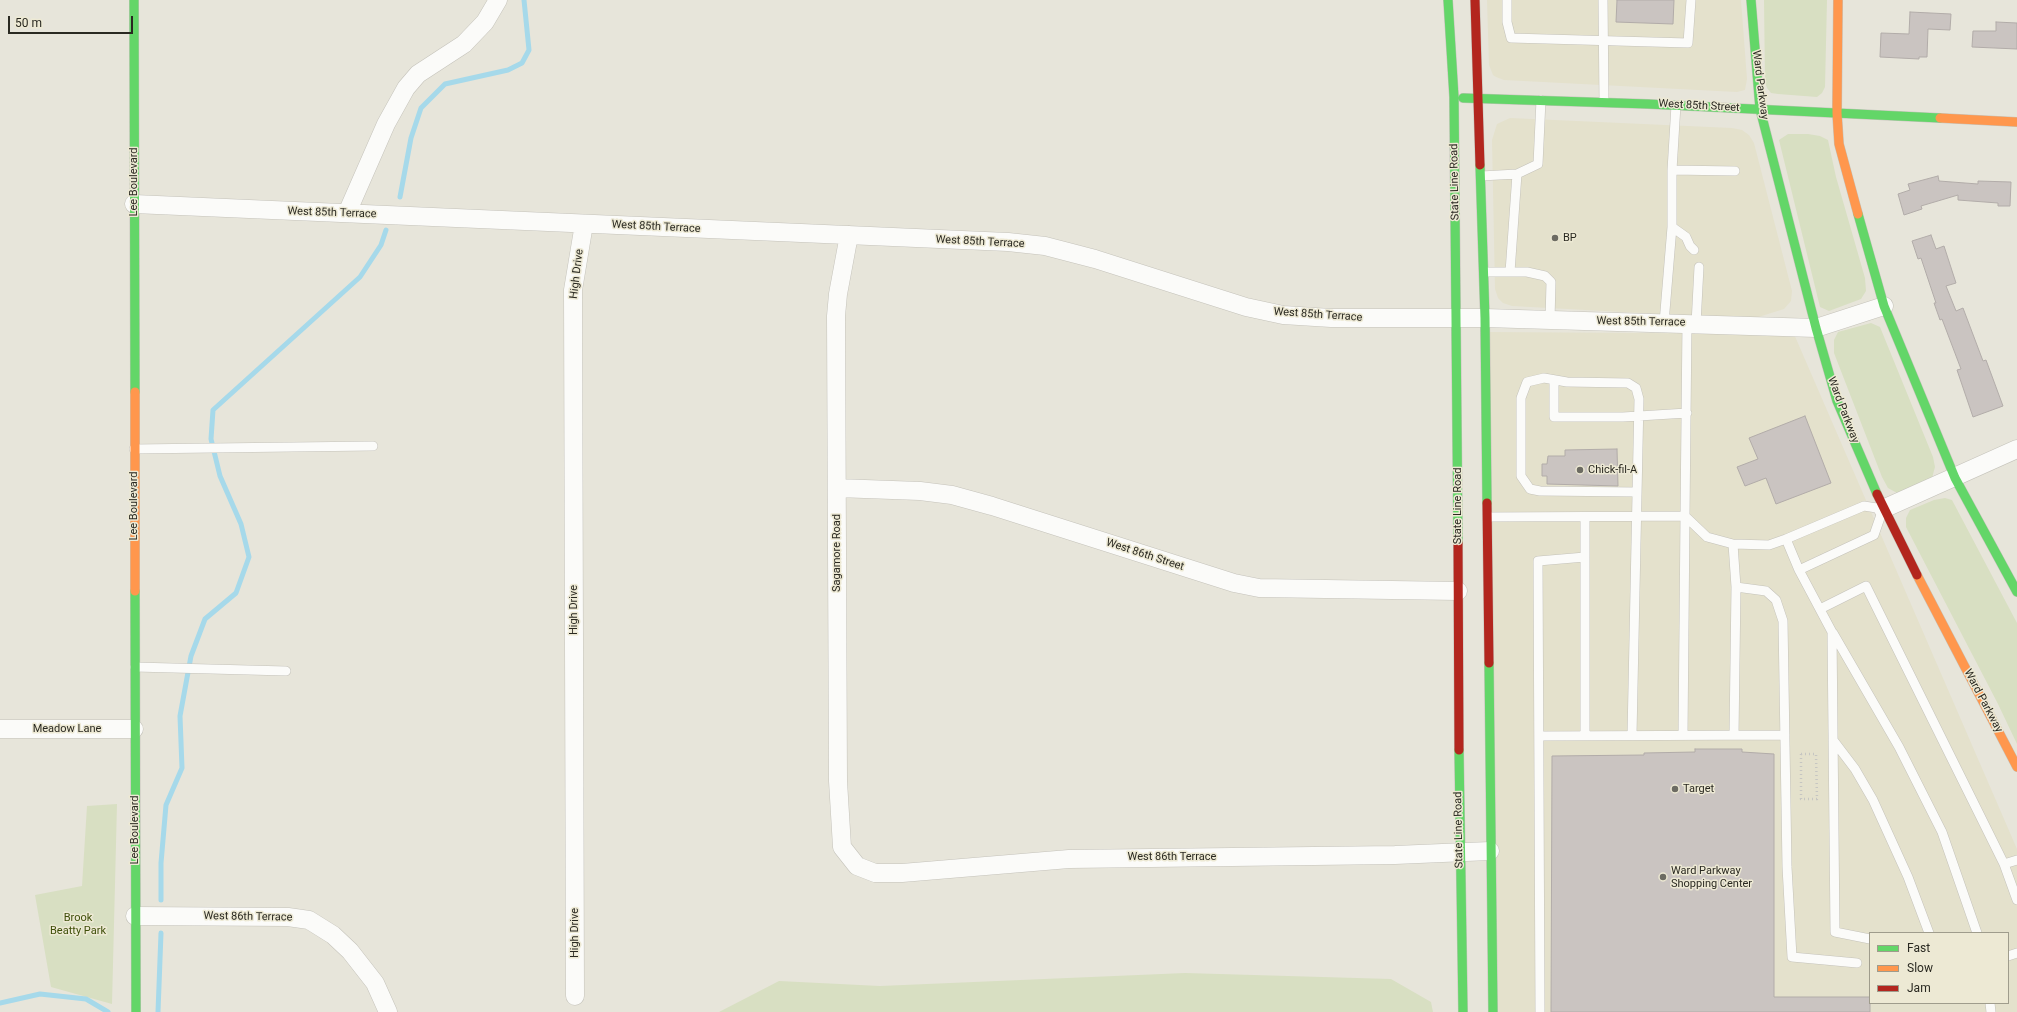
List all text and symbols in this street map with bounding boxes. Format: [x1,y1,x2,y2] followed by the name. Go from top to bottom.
[10,8,135,34] scale bar
[15,16,42,30] text: 50 m
[1749,50,1771,120] street label: Ward Parkway
[1658,97,1740,115] street label: West 85th Street
[1448,144,1462,220] street label: State Line Road
[127,147,141,217] street label: Lee Boulevard
[287,205,377,221] street label: West 85th Terrace
[611,218,701,236] street label: West 85th Terrace
[1563,231,1577,245] place label: BP
[935,233,1025,251] street label: West 85th Terrace
[1550,233,1560,243] marker: BP
[567,248,587,300] street label: High Drive
[1273,305,1363,325] street label: West 85th Terrace
[1596,315,1686,329] street label: West 85th Terrace
[1824,375,1862,445] street label: Ward Parkway
[1588,463,1637,477] place label: Chick-fil-A
[1575,465,1585,475] marker: Chick-fil-A
[1451,468,1465,544] street label: State Line Road
[127,471,141,541] street label: Lee Boulevard
[830,514,844,592] street label: Sagamore Road
[1104,536,1186,574] street label: West 86th Street
[567,585,581,635] street label: High Drive
[1961,667,2005,735] street label: Ward Parkway
[33,722,101,736] street label: Meadow Lane
[1683,782,1714,796] place label: Target
[1670,784,1680,794] marker: Target
[1452,792,1466,868] street label: State Line Road
[128,795,142,865] street label: Lee Boulevard
[1128,850,1216,864] street label: West 86th Terrace
[1671,864,1752,890] place label: Ward Parkway Shopping Center
[1658,872,1668,882] marker: Ward Parkway Shopping Center
[568,908,582,958] street label: High Drive
[203,910,293,924] street label: West 86th Terrace
[50,911,106,937] park label: Brook Beatty Park
[1869,932,2009,1004] legend
[1907,941,1930,955] text: Fast
[1907,961,1933,975] text: Slow
[1907,981,1931,995] text: Jam

